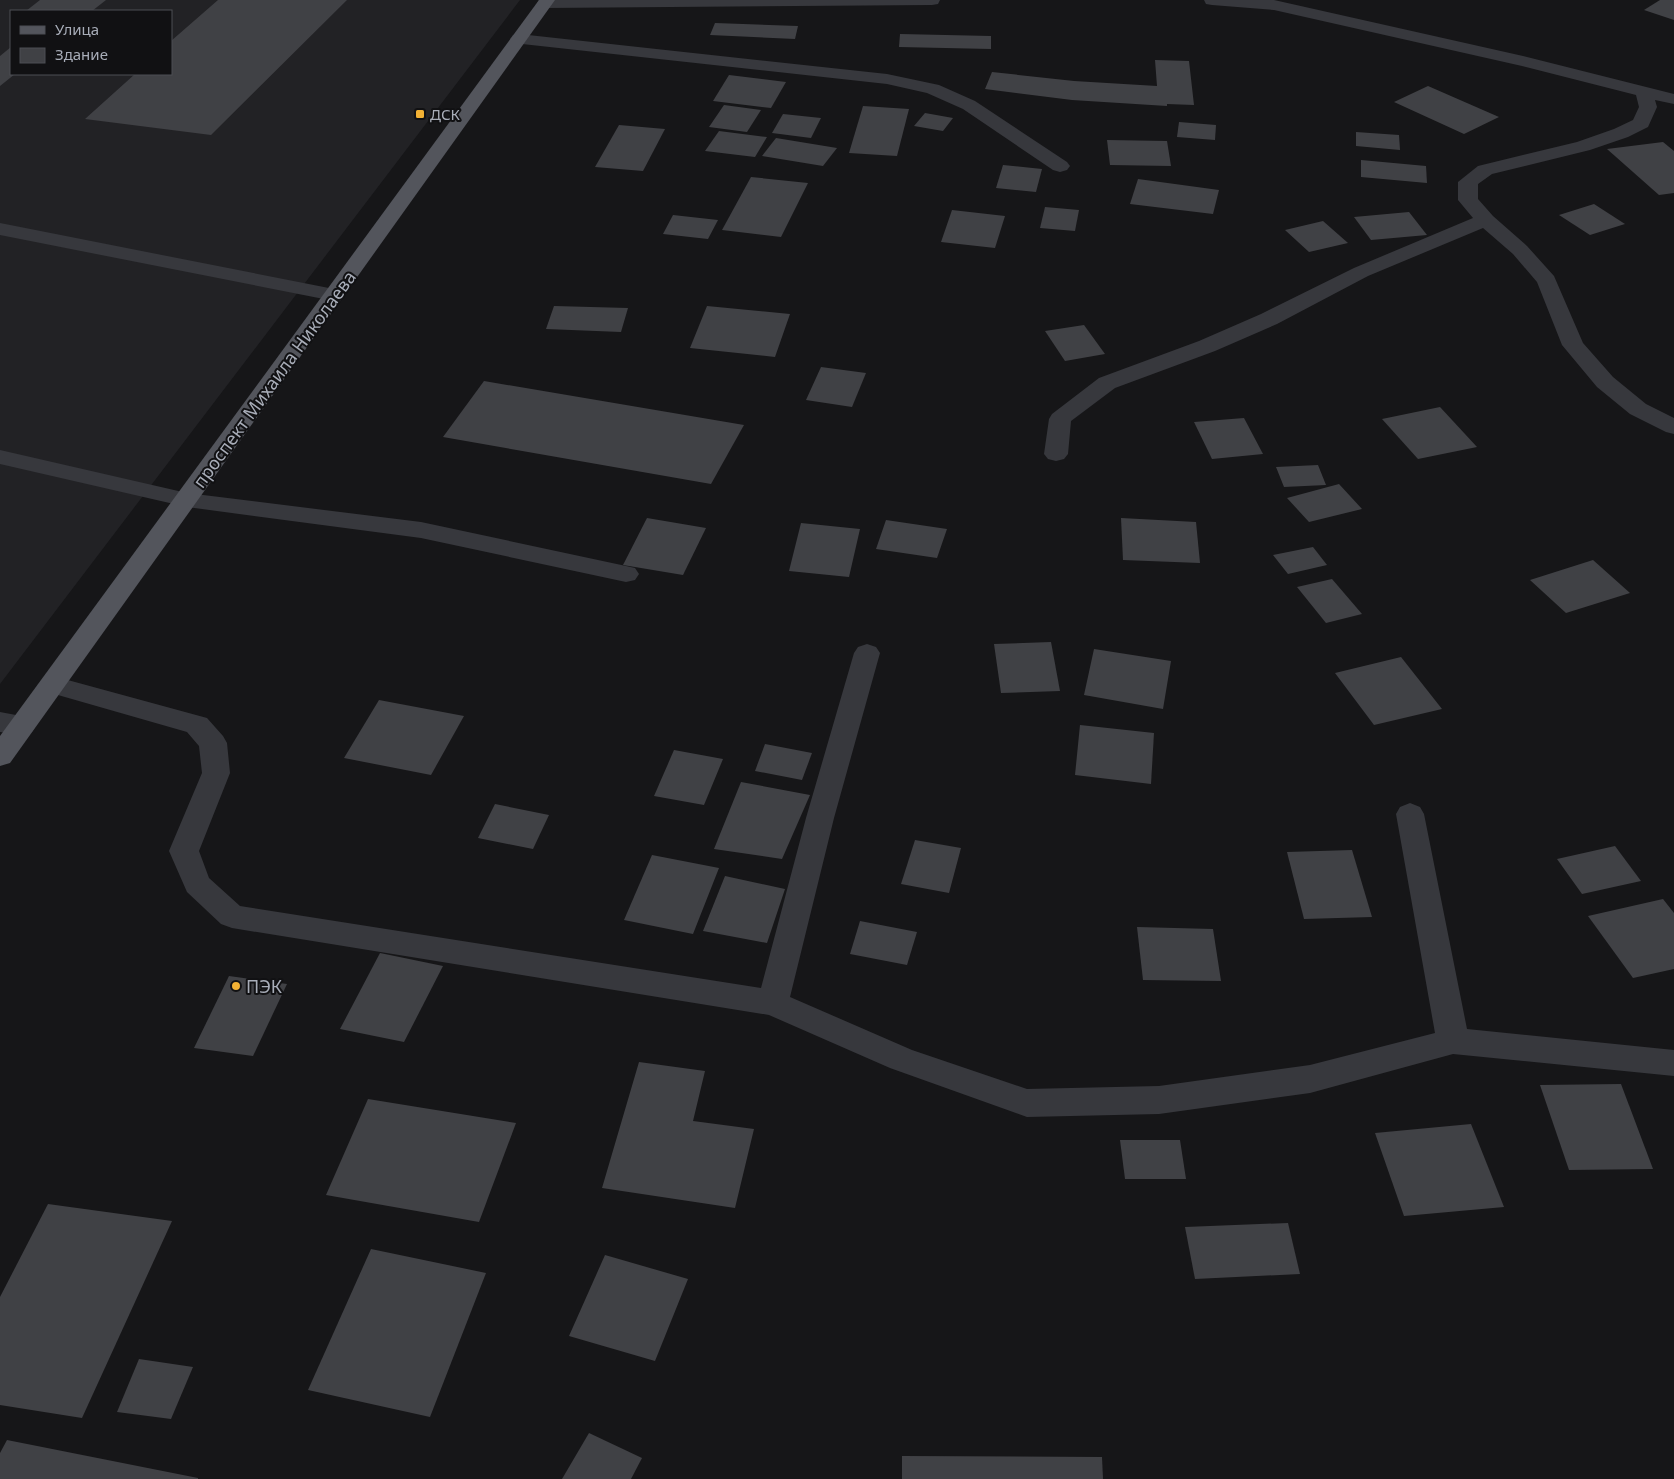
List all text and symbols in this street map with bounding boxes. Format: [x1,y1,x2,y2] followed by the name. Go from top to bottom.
[10,10,172,75] legend
[55,19,99,39] text: Улица
[55,44,108,64] text: Здание
[430,104,461,124] place label: ДСК
[414,108,426,120] marker: ДСК
[187,266,361,492] street label: проспект Михаила Николаева
[246,974,283,998] place label: ПЭК
[230,980,242,992] marker: ПЭК

